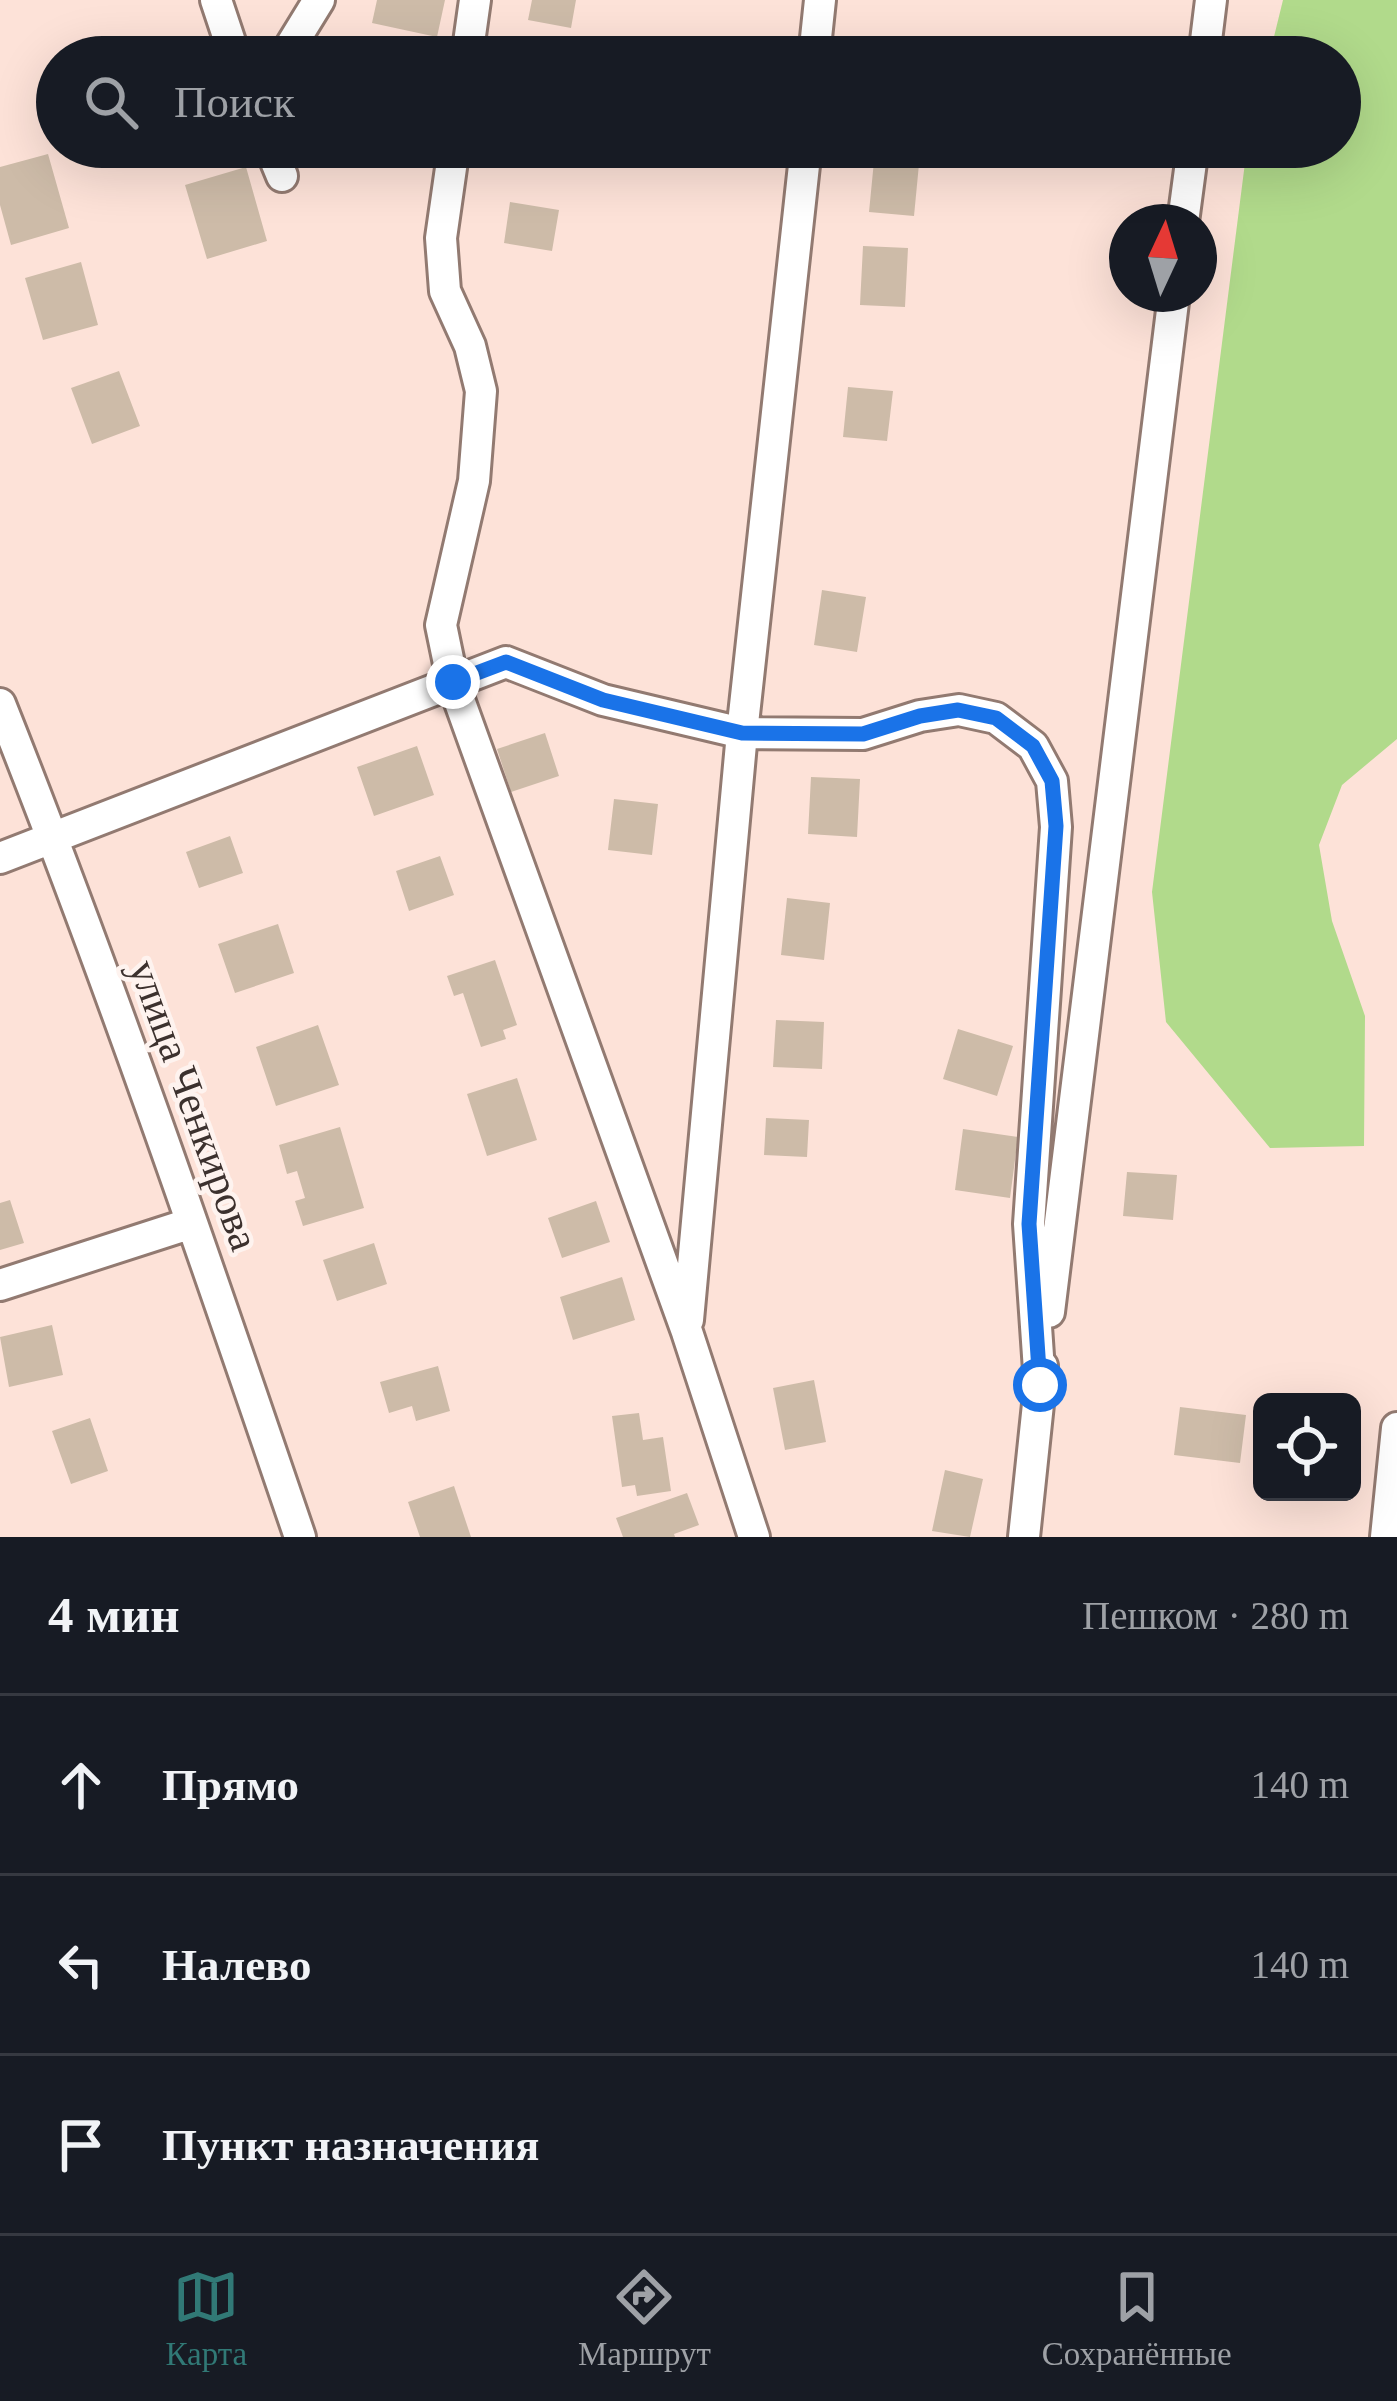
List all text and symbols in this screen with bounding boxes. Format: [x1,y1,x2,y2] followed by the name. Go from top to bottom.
[36,36,1361,168] search box
[78,69,144,135] icon: search
[174,77,295,127] text: Поиск
[1109,204,1217,312] north arrow
[426,655,480,709] route end
[120,954,268,1257] street label: улица Ченкирова
[1013,1358,1067,1412] route start
[1253,1393,1361,1501] map controls
[1253,1393,1361,1501] button: locate
[48,1587,180,1643] text: 4 мин
[1082,1594,1349,1637] text: Пешком · 280 m
[48,1752,114,1818] icon: ahead
[162,1760,299,1810] text: Прямо
[1250,1763,1349,1806] text: 140 m
[48,1932,114,1998] icon: left
[162,1940,312,1990] text: Налево
[1250,1943,1349,1986] text: 140 m
[48,2112,114,2178] icon: arrive
[162,2120,539,2170] text: Пункт назначения
[165,2264,247,2373] tab: Карта
[578,2264,711,2373] tab: Маршрут
[1042,2264,1232,2373] tab: Сохранённые

